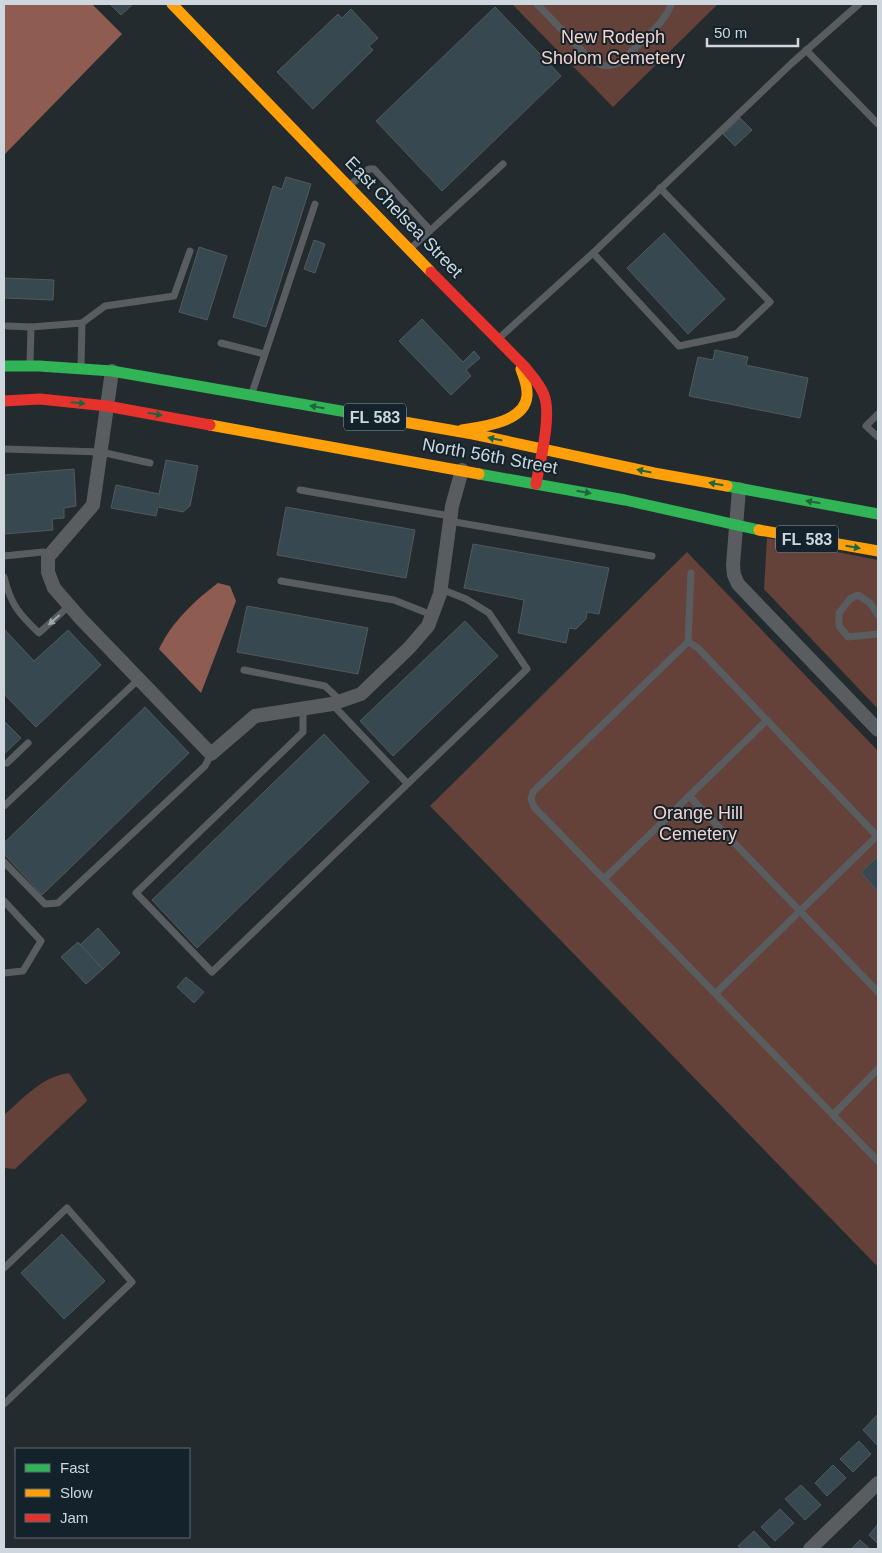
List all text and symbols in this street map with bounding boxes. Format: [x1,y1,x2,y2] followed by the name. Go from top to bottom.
[707,15,798,47] scale bar
[714,24,747,41] text: 50 m
[541,27,685,68] park label: New Rodeph Sholom Cemetery
[341,152,467,282] street label: East Chelsea Street
[70,399,86,407] one-way arrow
[309,403,325,411] one-way arrow
[344,404,406,431] road number: FL 583
[147,411,163,419] one-way arrow
[421,434,559,478] street label: North 56th Street
[487,435,502,443] one-way arrow
[637,467,652,475] one-way arrow
[707,480,723,488] one-way arrow
[576,489,592,497] one-way arrow
[805,498,821,506] one-way arrow
[776,526,838,552] road number: FL 583
[845,543,861,551] one-way arrow
[48,614,60,625] one-way arrow
[653,803,743,844] park label: Orange Hill Cemetery
[15,1448,190,1538] legend
[60,1459,90,1476] text: Fast
[60,1484,93,1501] text: Slow
[60,1509,88,1526] text: Jam

